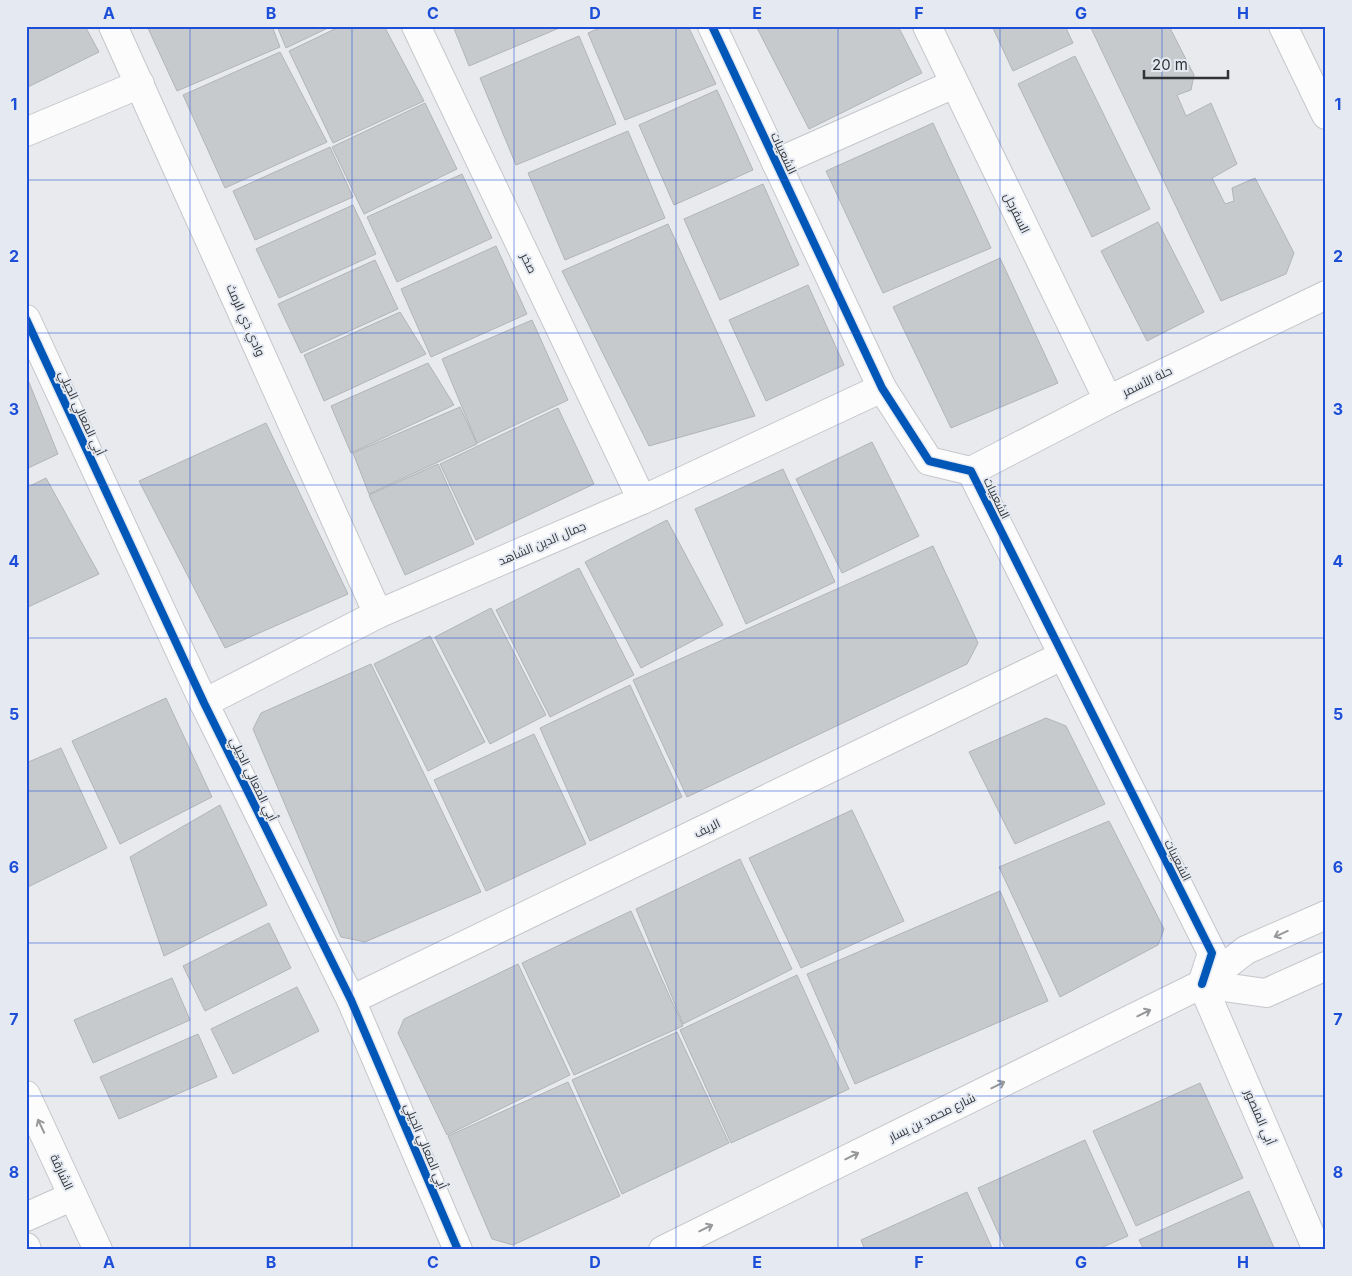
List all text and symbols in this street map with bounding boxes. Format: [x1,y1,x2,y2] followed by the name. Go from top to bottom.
[103,3,115,23] text: A
[266,3,276,23] text: B
[427,3,439,23] text: C
[589,3,601,23] text: D
[752,3,762,23] text: E
[914,3,924,23] text: F
[1075,3,1087,23] text: G
[1237,3,1249,23] text: H
[1144,48,1228,80] scale bar
[1152,55,1188,74] text: 20 m
[11,94,17,114] text: 1
[1335,94,1341,114] text: 1
[768,130,800,176] street label: الشعيبات
[1001,190,1033,236] street label: السفرجل
[9,246,19,266] text: 2
[1333,246,1343,266] text: 2
[517,250,540,276] street label: صخر
[221,282,269,360] street label: وادي ذي الرمث
[1119,363,1174,400] street label: حلة الأسمر
[53,368,108,459] street label: أبي المعالي الجيلي
[9,399,19,419] text: 3
[1333,399,1343,419] text: 3
[980,475,1014,521] street label: الشعيبات
[496,518,588,568] street label: جمال الدين الشاهد
[9,551,20,571] text: 4
[1333,551,1344,571] text: 4
[9,704,19,724] text: 5
[1333,704,1343,724] text: 5
[224,734,281,825] street label: أبي المعالي الجيلي
[692,815,722,841] street label: الريف
[1161,837,1195,883] street label: الشعيبات
[9,857,19,877] text: 6
[1333,857,1343,877] text: 6
[1274,930,1289,940] one-way arrow
[1136,1008,1151,1017] one-way arrow
[9,1009,19,1029] text: 7
[1333,1009,1343,1029] text: 7
[990,1080,1005,1089] one-way arrow
[1238,1086,1278,1148] street label: أبي المنصور
[885,1089,978,1146] street label: شارع محمد بن يسار
[398,1101,451,1192] street label: أبي المعالي الجيلي
[35,1119,45,1134] one-way arrow
[844,1151,859,1161] one-way arrow
[47,1152,77,1192] street label: الشارقة
[9,1162,19,1182] text: 8
[1333,1162,1343,1182] text: 8
[699,1223,714,1233] one-way arrow
[103,1252,115,1272] text: A
[266,1252,276,1272] text: B
[427,1252,439,1272] text: C
[589,1252,601,1272] text: D
[752,1252,762,1272] text: E
[914,1252,924,1272] text: F
[1075,1252,1087,1272] text: G
[1237,1252,1249,1272] text: H

